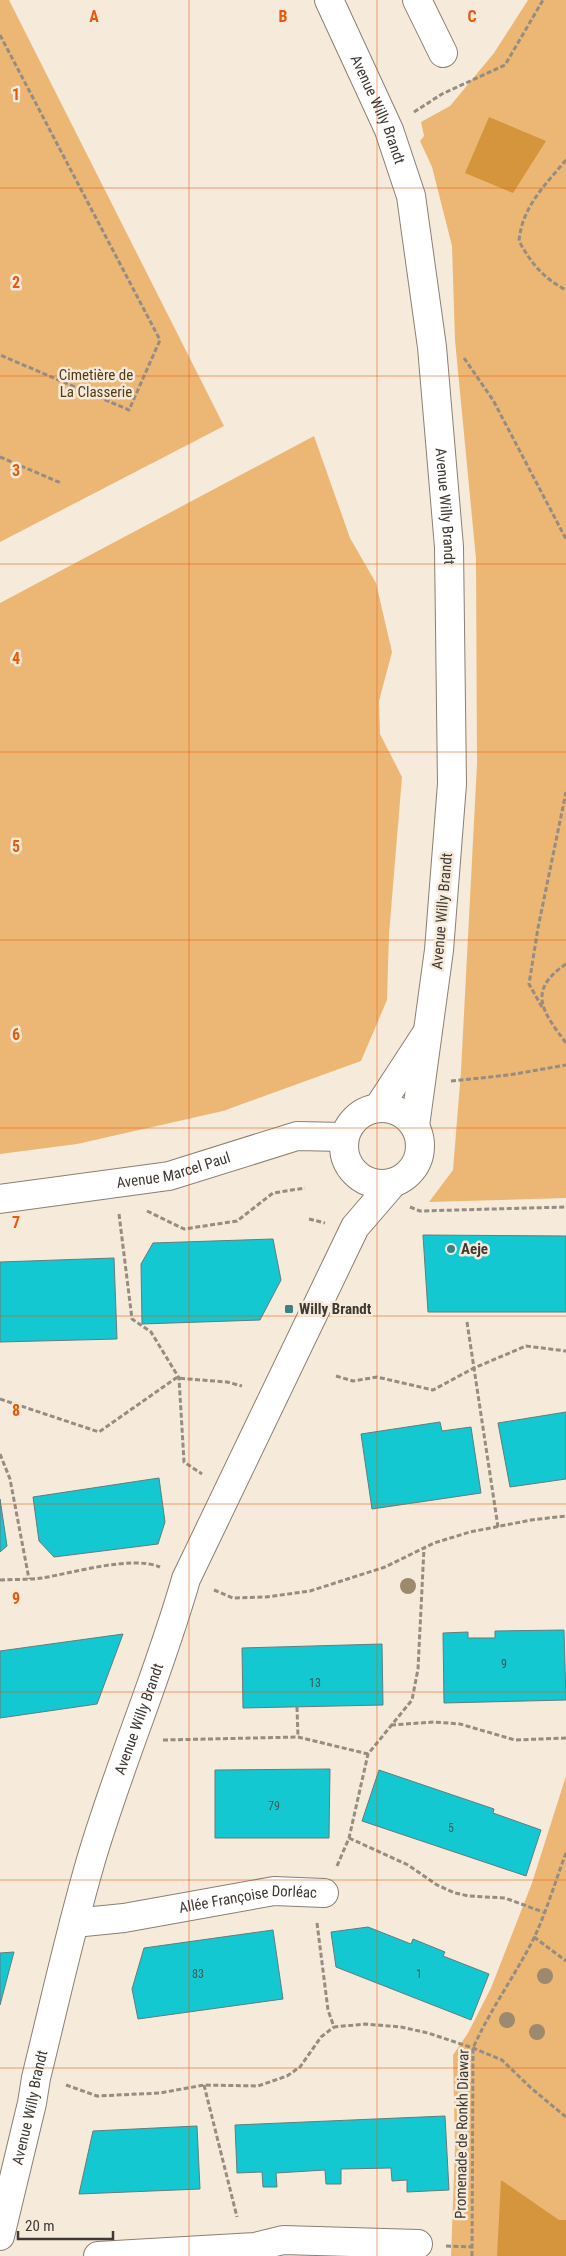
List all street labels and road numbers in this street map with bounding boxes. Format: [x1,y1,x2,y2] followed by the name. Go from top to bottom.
[347,52,409,166] street label: Avenue Willy Brandt
[432,447,458,565] street label: Avenue Willy Brandt
[428,852,456,970] street label: Avenue Willy Brandt
[115,1148,233,1192] street label: Avenue Marcel Paul
[111,1661,167,1777] street label: Avenue Willy Brandt
[178,1882,317,1917] street label: Allée Françoise Dorléac
[8,2048,51,2167] street label: Avenue Willy Brandt
[452,2049,472,2219] street label: Promenade de Ronkh Diawar

